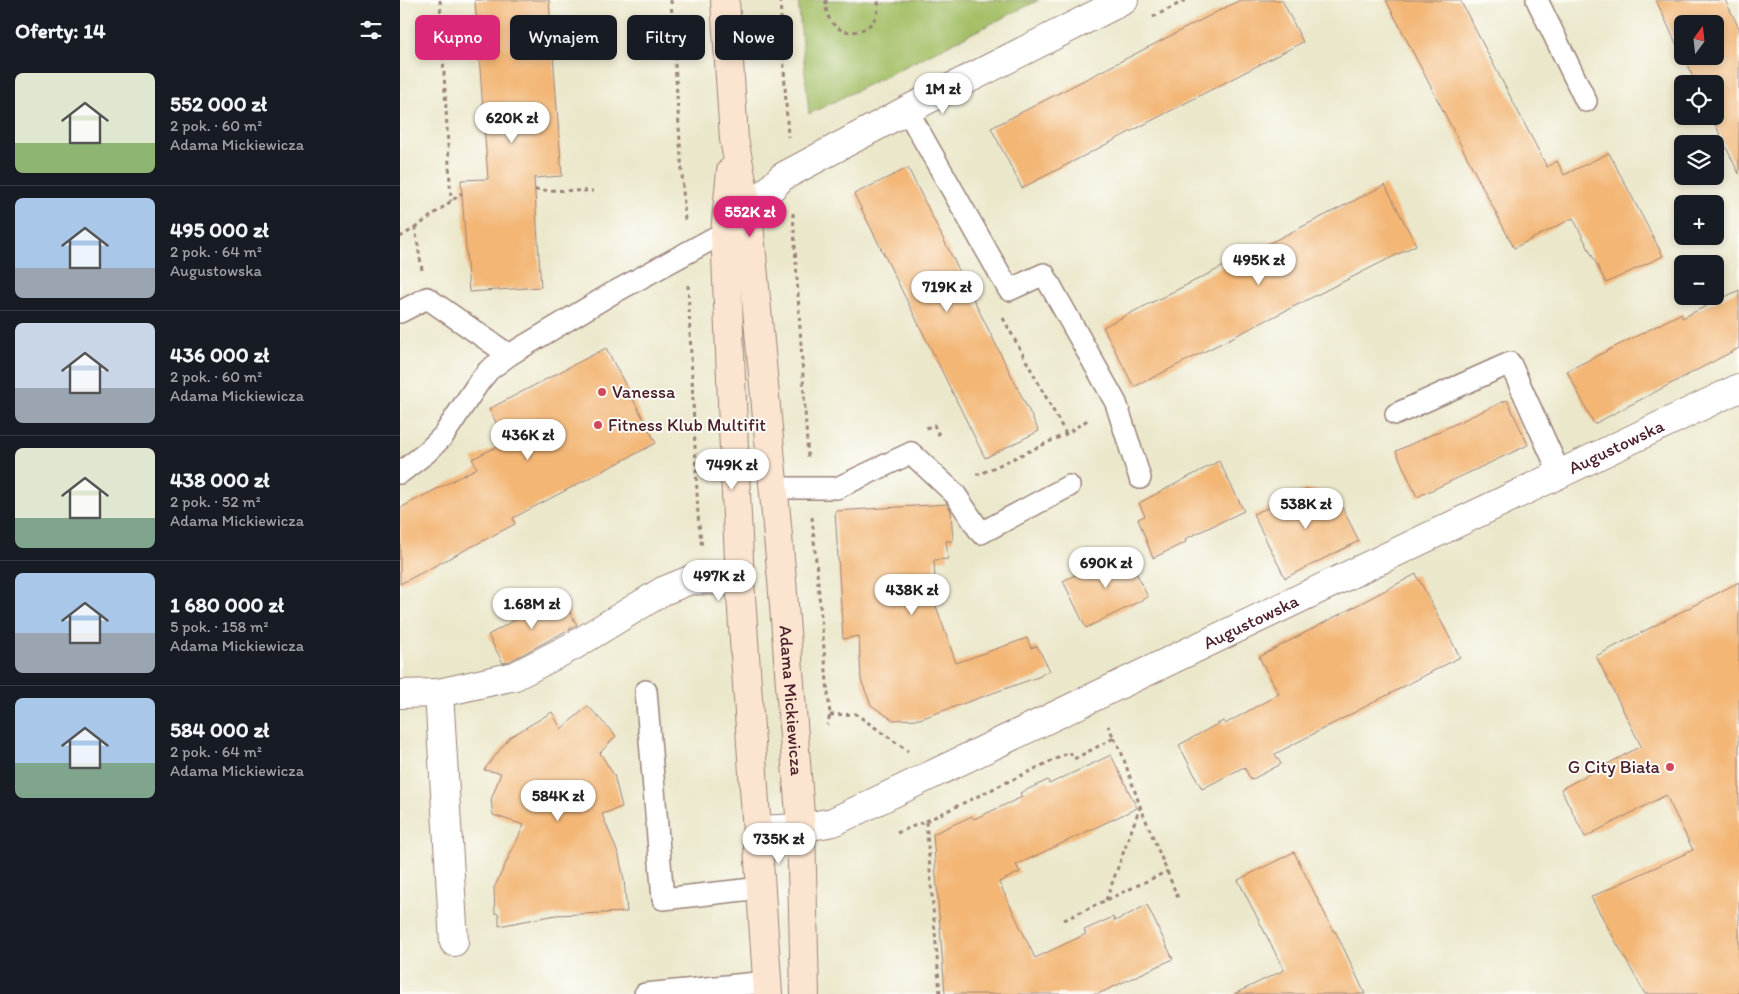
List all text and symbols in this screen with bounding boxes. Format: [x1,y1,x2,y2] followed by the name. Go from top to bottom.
[415,15,500,60] chip: Kupno
[510,15,617,60] chip: Wynajem
[627,15,705,60] chip: Filtry
[715,15,793,60] chip: Nowe
[1674,15,1724,65] north arrow
[1674,15,1724,305] map controls
[357,16,385,44] icon: filters
[15,18,106,43] text: Oferty: 14
[908,72,978,115] pin: 1M zł
[1674,75,1724,125] button: locate
[925,79,961,98] text: 1M zł
[170,91,267,116] text: 552 000 zł
[55,93,115,153] icon: home
[466,102,558,144] pin: 620K zł
[486,108,538,127] text: 620K zł
[170,116,262,135] text: 2 pok. · 60 m²
[170,135,304,154] text: Adama Mickiewicza
[1674,135,1724,185] button: layers
[1674,195,1724,245] button: +
[704,196,796,238] pin: 552K zł
[724,202,776,221] text: 552K zł
[170,217,269,242] text: 495 000 zł
[55,218,115,278] icon: home
[170,242,262,261] text: 2 pok. · 64 m²
[1213,244,1305,286] pin: 495K zł
[1233,250,1285,269] text: 495K zł
[1674,255,1724,305] button: −
[170,261,262,280] text: Augustowska
[901,270,993,313] pin: 719K zł
[922,277,972,296] text: 719K zł
[170,342,269,367] text: 436 000 zł
[55,343,115,403] icon: home
[170,367,262,386] text: 2 pok. · 60 m²
[612,381,676,403] place label: Vanessa
[170,386,304,405] text: Adama Mickiewicza
[596,386,608,398] marker: Vanessa
[608,414,766,436] place label: Fitness Klub Multifit
[1565,414,1668,479] street label: Augustowska
[482,418,574,461] pin: 436K zł
[592,419,604,431] marker: Fitness Klub Multifit
[502,425,554,444] text: 436K zł
[686,448,778,491] pin: 749K zł
[706,455,758,474] text: 749K zł
[170,467,270,492] text: 438 000 zł
[55,468,115,528] icon: home
[1260,488,1352,530] pin: 538K zł
[170,492,261,511] text: 2 pok. · 52 m²
[1280,494,1332,513] text: 538K zł
[170,511,304,530] text: Adama Mickiewicza
[1060,546,1152,589] pin: 690K zł
[1080,553,1132,572] text: 690K zł
[673,560,765,602] pin: 497K zł
[693,566,745,585] text: 497K zł
[866,574,958,616] pin: 438K zł
[886,580,938,599] text: 438K zł
[480,588,584,630] pin: 1.68M zł
[1200,589,1303,654] street label: Augustowska
[170,592,284,617] text: 1 680 000 zł
[55,593,115,653] icon: home
[504,594,560,613] text: 1.68M zł
[170,617,268,636] text: 5 pok. · 158 m²
[774,624,808,777] street label: Adama Mickiewicza
[170,636,304,655] text: Adama Mickiewicza
[170,717,269,742] text: 584 000 zł
[55,718,115,778] icon: home
[170,742,262,761] text: 2 pok. · 64 m²
[1568,756,1661,778] place label: G City Biała
[170,761,304,780] text: Adama Mickiewicza
[1664,761,1676,773] marker: G City Biała
[512,780,604,822] pin: 584K zł
[532,786,584,805] text: 584K zł
[733,822,825,865] pin: 735K zł
[754,829,804,848] text: 735K zł

